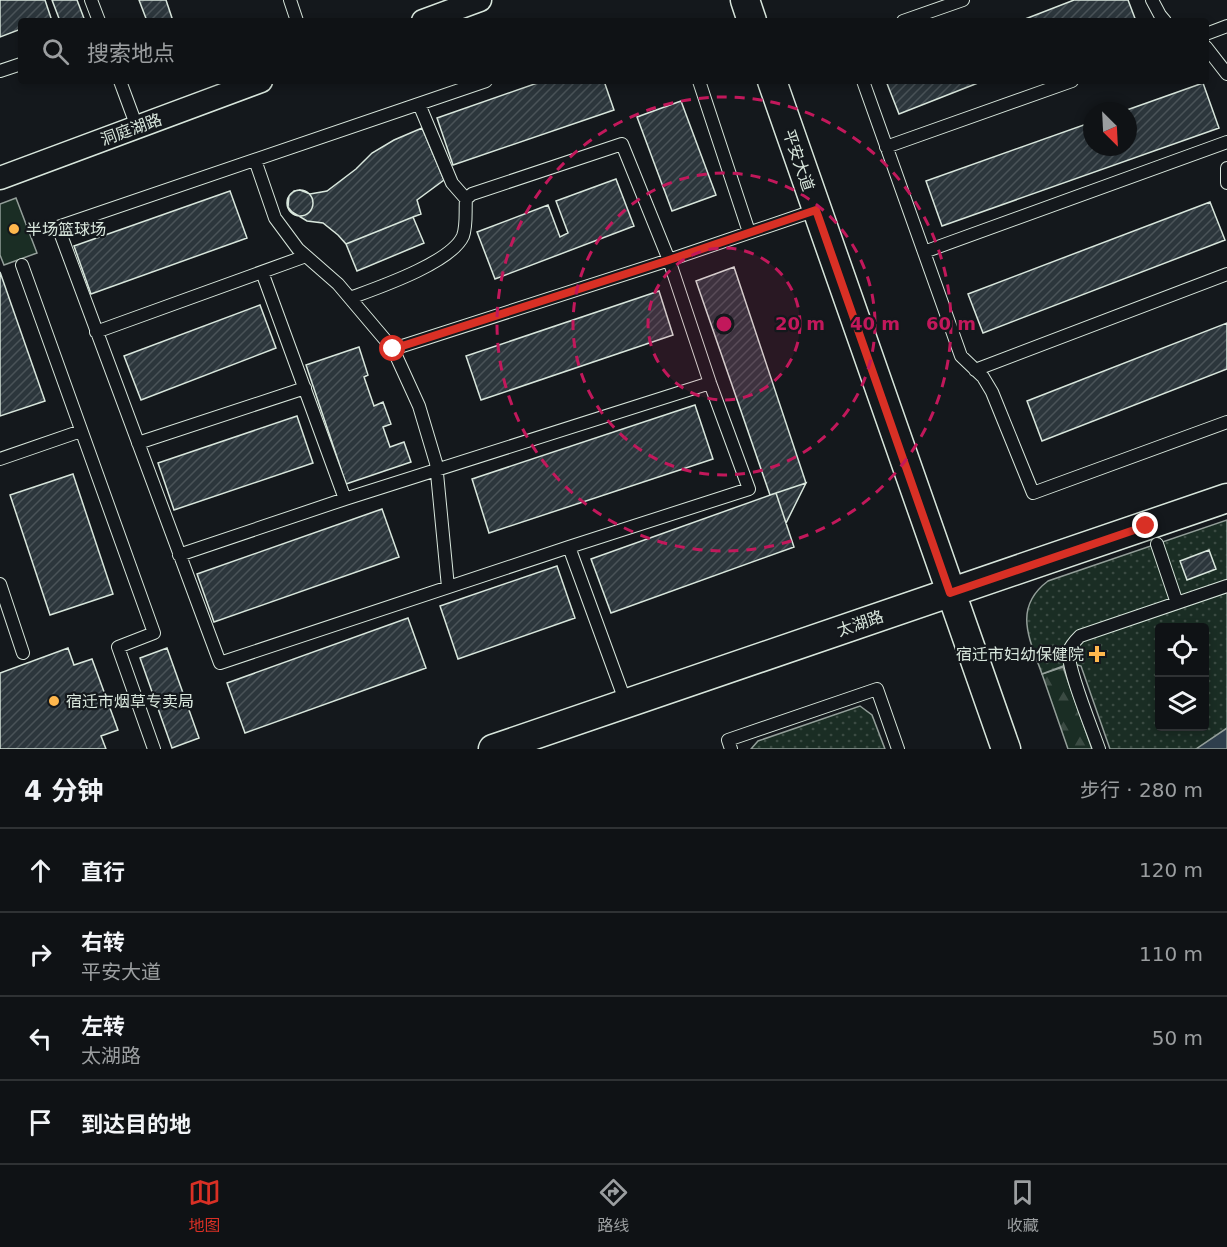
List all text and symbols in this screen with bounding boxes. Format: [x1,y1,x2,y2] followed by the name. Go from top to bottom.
[18,18,1209,84] search box
[39,35,72,68] icon: search
[87,41,175,66] text: 搜索地点
[1083,102,1137,156] north arrow
[98,110,164,149] street label: 洞庭湖路
[779,127,818,194] street label: 平安大道
[26,220,106,239] place label: 半场篮球场
[7,222,21,236] marker: 半场篮球场
[775,313,825,334] text: 20 m
[850,313,900,334] text: 40 m
[926,313,976,334] text: 60 m
[714,314,734,334] centre of rings
[379,335,405,361] route start
[1132,512,1158,538] route end
[834,607,886,640] street label: 太湖路
[1155,623,1209,731] map controls
[1155,623,1209,677] button: locate
[956,645,1084,664] place label: 宿迁市妇幼保健院
[1088,645,1106,663] marker: 宿迁市妇幼保健院
[1155,677,1209,731] button: layers
[66,692,194,711] place label: 宿迁市烟草专卖局
[47,694,61,708] marker: 宿迁市烟草专卖局
[24,776,103,806] text: 4 分钟
[1080,778,1203,802] text: 步行 · 280 m
[24,854,57,887] icon: ahead
[1139,858,1203,882] text: 120 m
[81,860,125,885] text: 直行
[81,930,125,955] text: 右转
[24,938,57,971] icon: right
[1139,942,1203,966] text: 110 m
[81,960,161,984] text: 平安大道
[81,1014,125,1039] text: 左转
[24,1022,57,1055] icon: left
[1152,1026,1203,1050] text: 50 m
[81,1044,141,1068] text: 太湖路
[24,1106,57,1139] icon: arrive
[81,1112,191,1137] text: 到达目的地
[188,1176,221,1236] tab: 地图
[597,1176,630,1236] tab: 路线
[1006,1176,1039,1236] tab: 收藏

